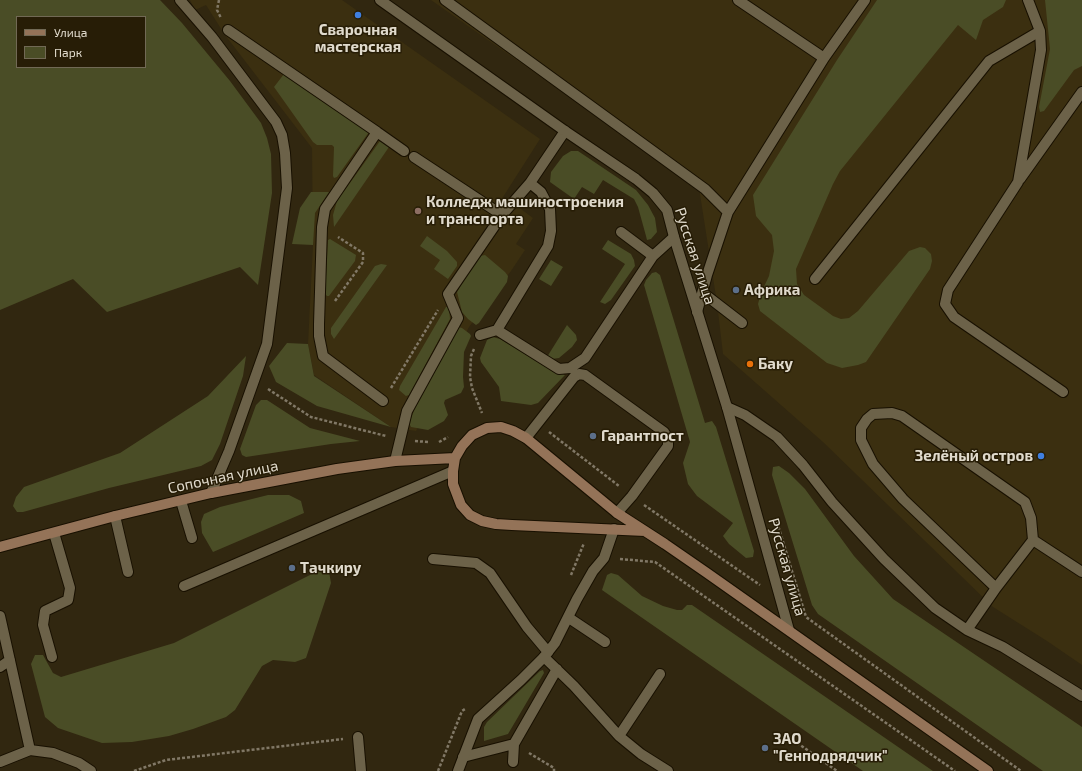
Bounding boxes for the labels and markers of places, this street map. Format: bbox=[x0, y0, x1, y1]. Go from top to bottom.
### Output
marker: Сварочная мастерская bbox=[353, 10, 363, 20]
place label: Сварочная мастерская bbox=[315, 21, 401, 56]
place label: Колледж машиностроения и транспорта bbox=[426, 193, 624, 228]
marker: Колледж машиностроения и транспорта bbox=[413, 206, 423, 216]
place label: Африка bbox=[744, 281, 800, 299]
marker: Африка bbox=[731, 285, 741, 295]
place label: Баку bbox=[758, 355, 793, 373]
marker: Баку bbox=[745, 359, 755, 369]
place label: Гарантпост bbox=[601, 427, 684, 445]
marker: Гарантпост bbox=[588, 431, 598, 441]
place label: Зелёный остров bbox=[915, 447, 1033, 465]
marker: Зелёный остров bbox=[1036, 451, 1046, 461]
place label: Тачкиру bbox=[300, 559, 361, 577]
marker: Тачкиру bbox=[287, 563, 297, 573]
place label: ЗАО "Генподрядчик" bbox=[773, 730, 888, 765]
marker: ЗАО "Генподрядчик" bbox=[760, 743, 770, 753]

